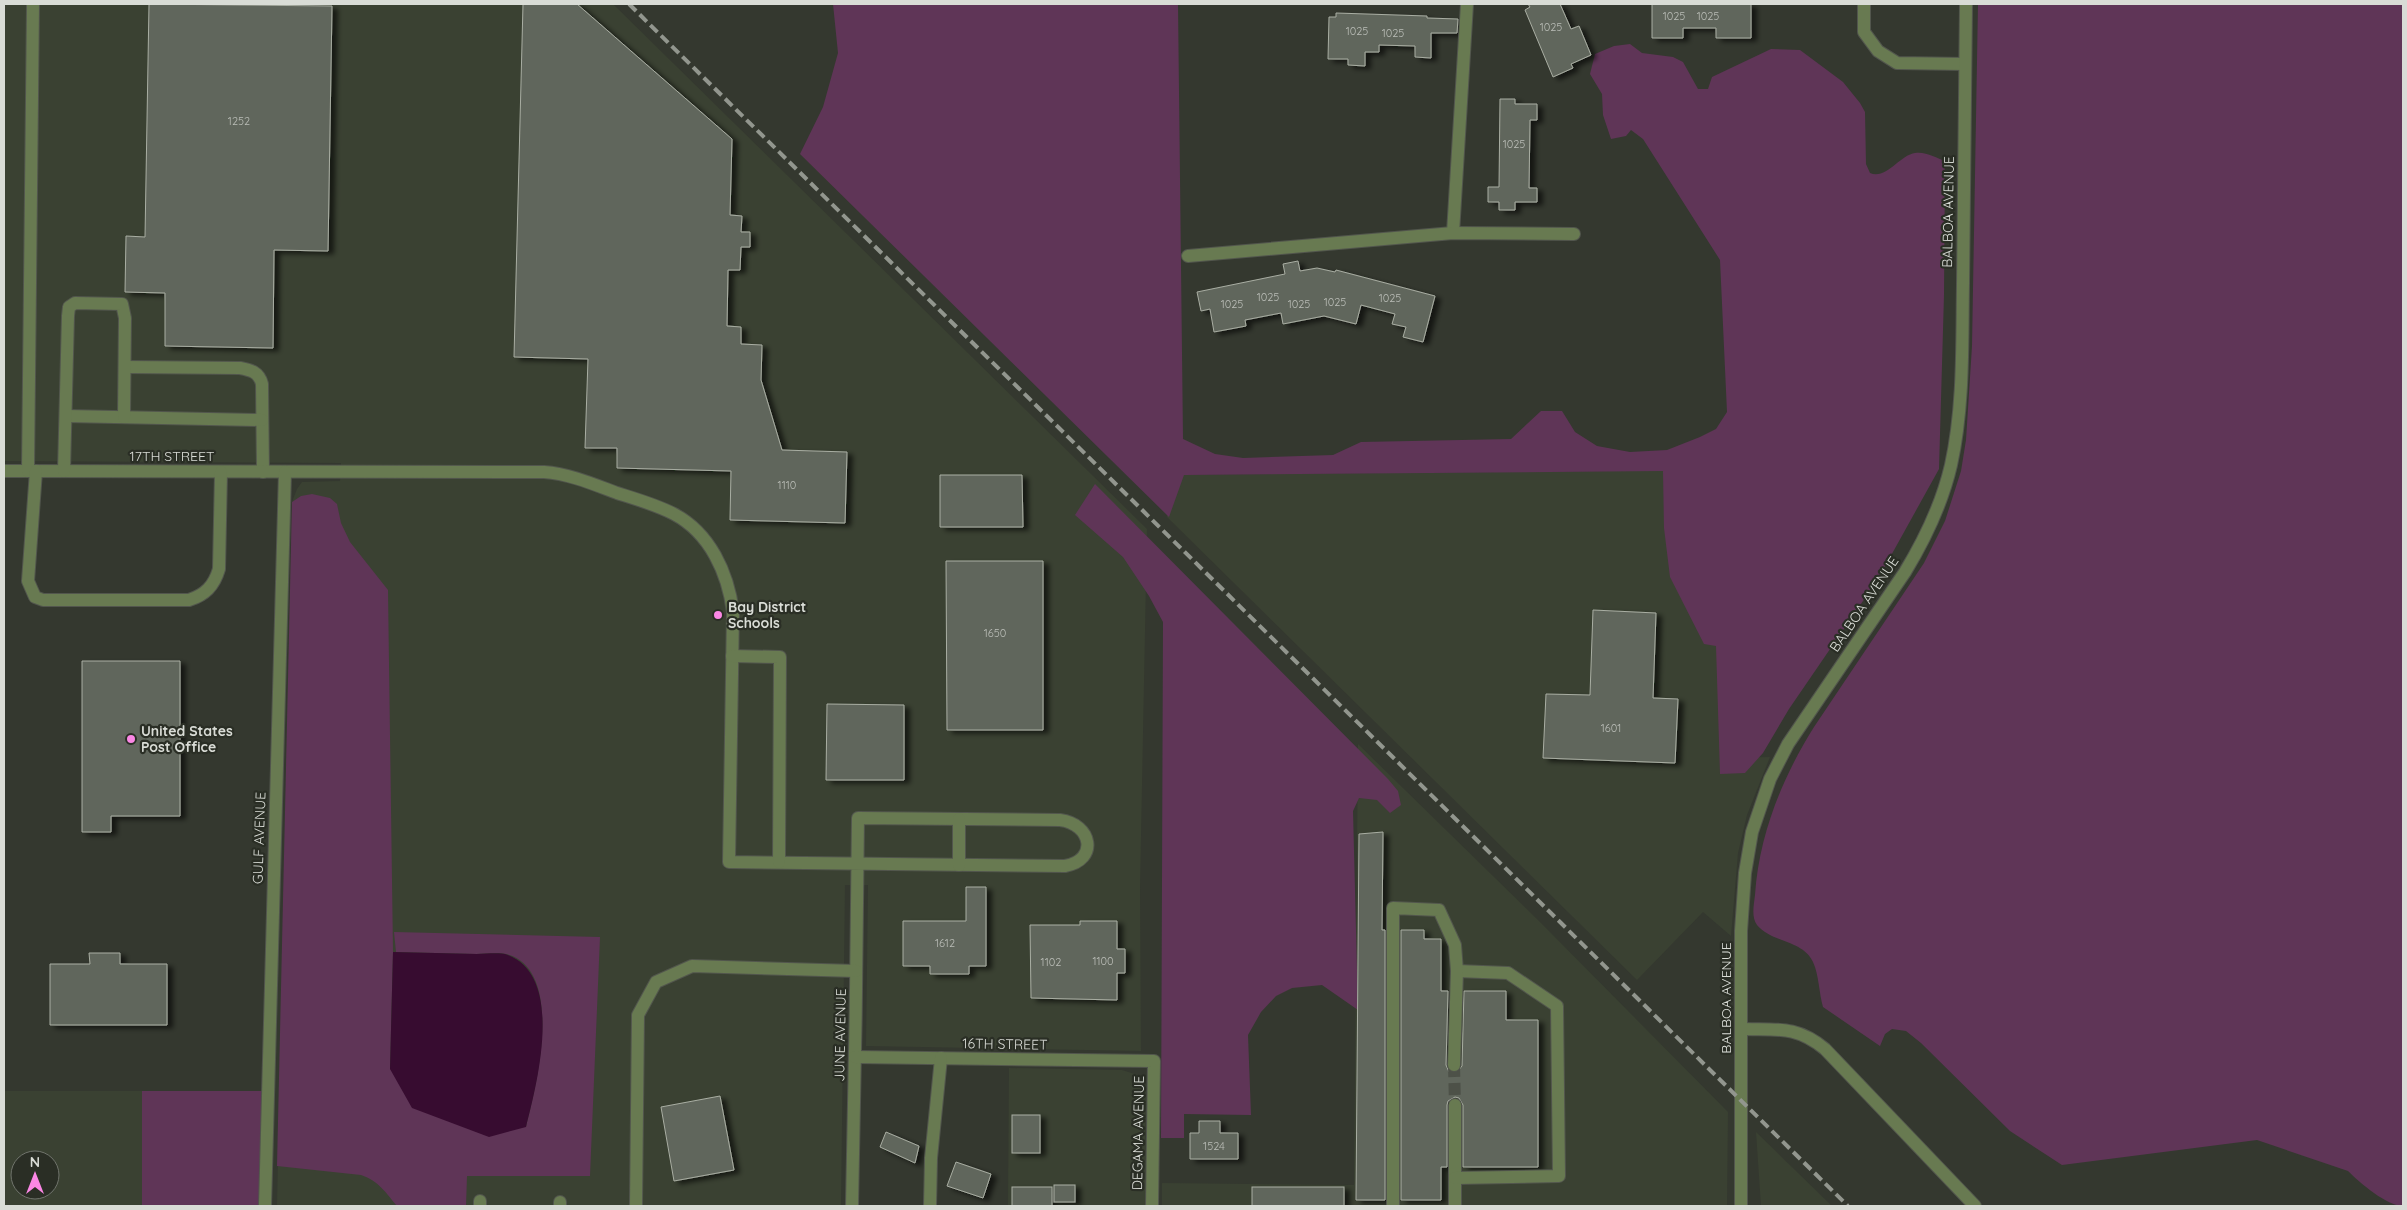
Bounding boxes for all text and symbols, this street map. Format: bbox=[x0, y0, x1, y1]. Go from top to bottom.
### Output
house number: 1025 bbox=[1663, 9, 1685, 23]
house number: 1025 bbox=[1697, 9, 1719, 23]
house number: 1025 bbox=[1540, 20, 1562, 34]
house number: 1025 bbox=[1346, 24, 1368, 38]
house number: 1025 bbox=[1382, 26, 1404, 40]
house number: 1252 bbox=[228, 114, 250, 128]
house number: 1025 bbox=[1503, 137, 1525, 151]
street label: BALBOA AVENUE bbox=[1938, 156, 1958, 268]
house number: 1025 bbox=[1257, 290, 1279, 304]
house number: 1025 bbox=[1379, 291, 1401, 305]
house number: 1025 bbox=[1324, 295, 1346, 309]
house number: 1025 bbox=[1221, 297, 1243, 311]
house number: 1025 bbox=[1288, 297, 1310, 311]
street label: 17TH STREET bbox=[130, 447, 214, 465]
house number: 1110 bbox=[778, 478, 796, 492]
street label: BALBOA AVENUE bbox=[1825, 553, 1903, 655]
place label: Bay District Schools bbox=[728, 598, 807, 632]
marker: Bay District Schools bbox=[712, 609, 724, 621]
house number: 1650 bbox=[984, 626, 1006, 640]
house number: 1601 bbox=[1601, 721, 1621, 735]
place label: United States Post Office bbox=[141, 722, 233, 756]
marker: United States Post Office bbox=[125, 733, 137, 745]
street label: GULF AVENUE bbox=[248, 792, 270, 884]
house number: 1612 bbox=[935, 936, 955, 950]
street label: BALBOA AVENUE bbox=[1717, 942, 1735, 1054]
house number: 1100 bbox=[1092, 954, 1114, 968]
house number: 1102 bbox=[1041, 955, 1061, 969]
street label: JUNE AVENUE bbox=[830, 988, 850, 1082]
street label: 16TH STREET bbox=[962, 1034, 1048, 1054]
street label: DEGAMA AVENUE bbox=[1128, 1076, 1148, 1190]
house number: 1524 bbox=[1203, 1139, 1225, 1153]
north arrow bbox=[10, 1150, 60, 1200]
text: N bbox=[30, 1153, 40, 1171]

